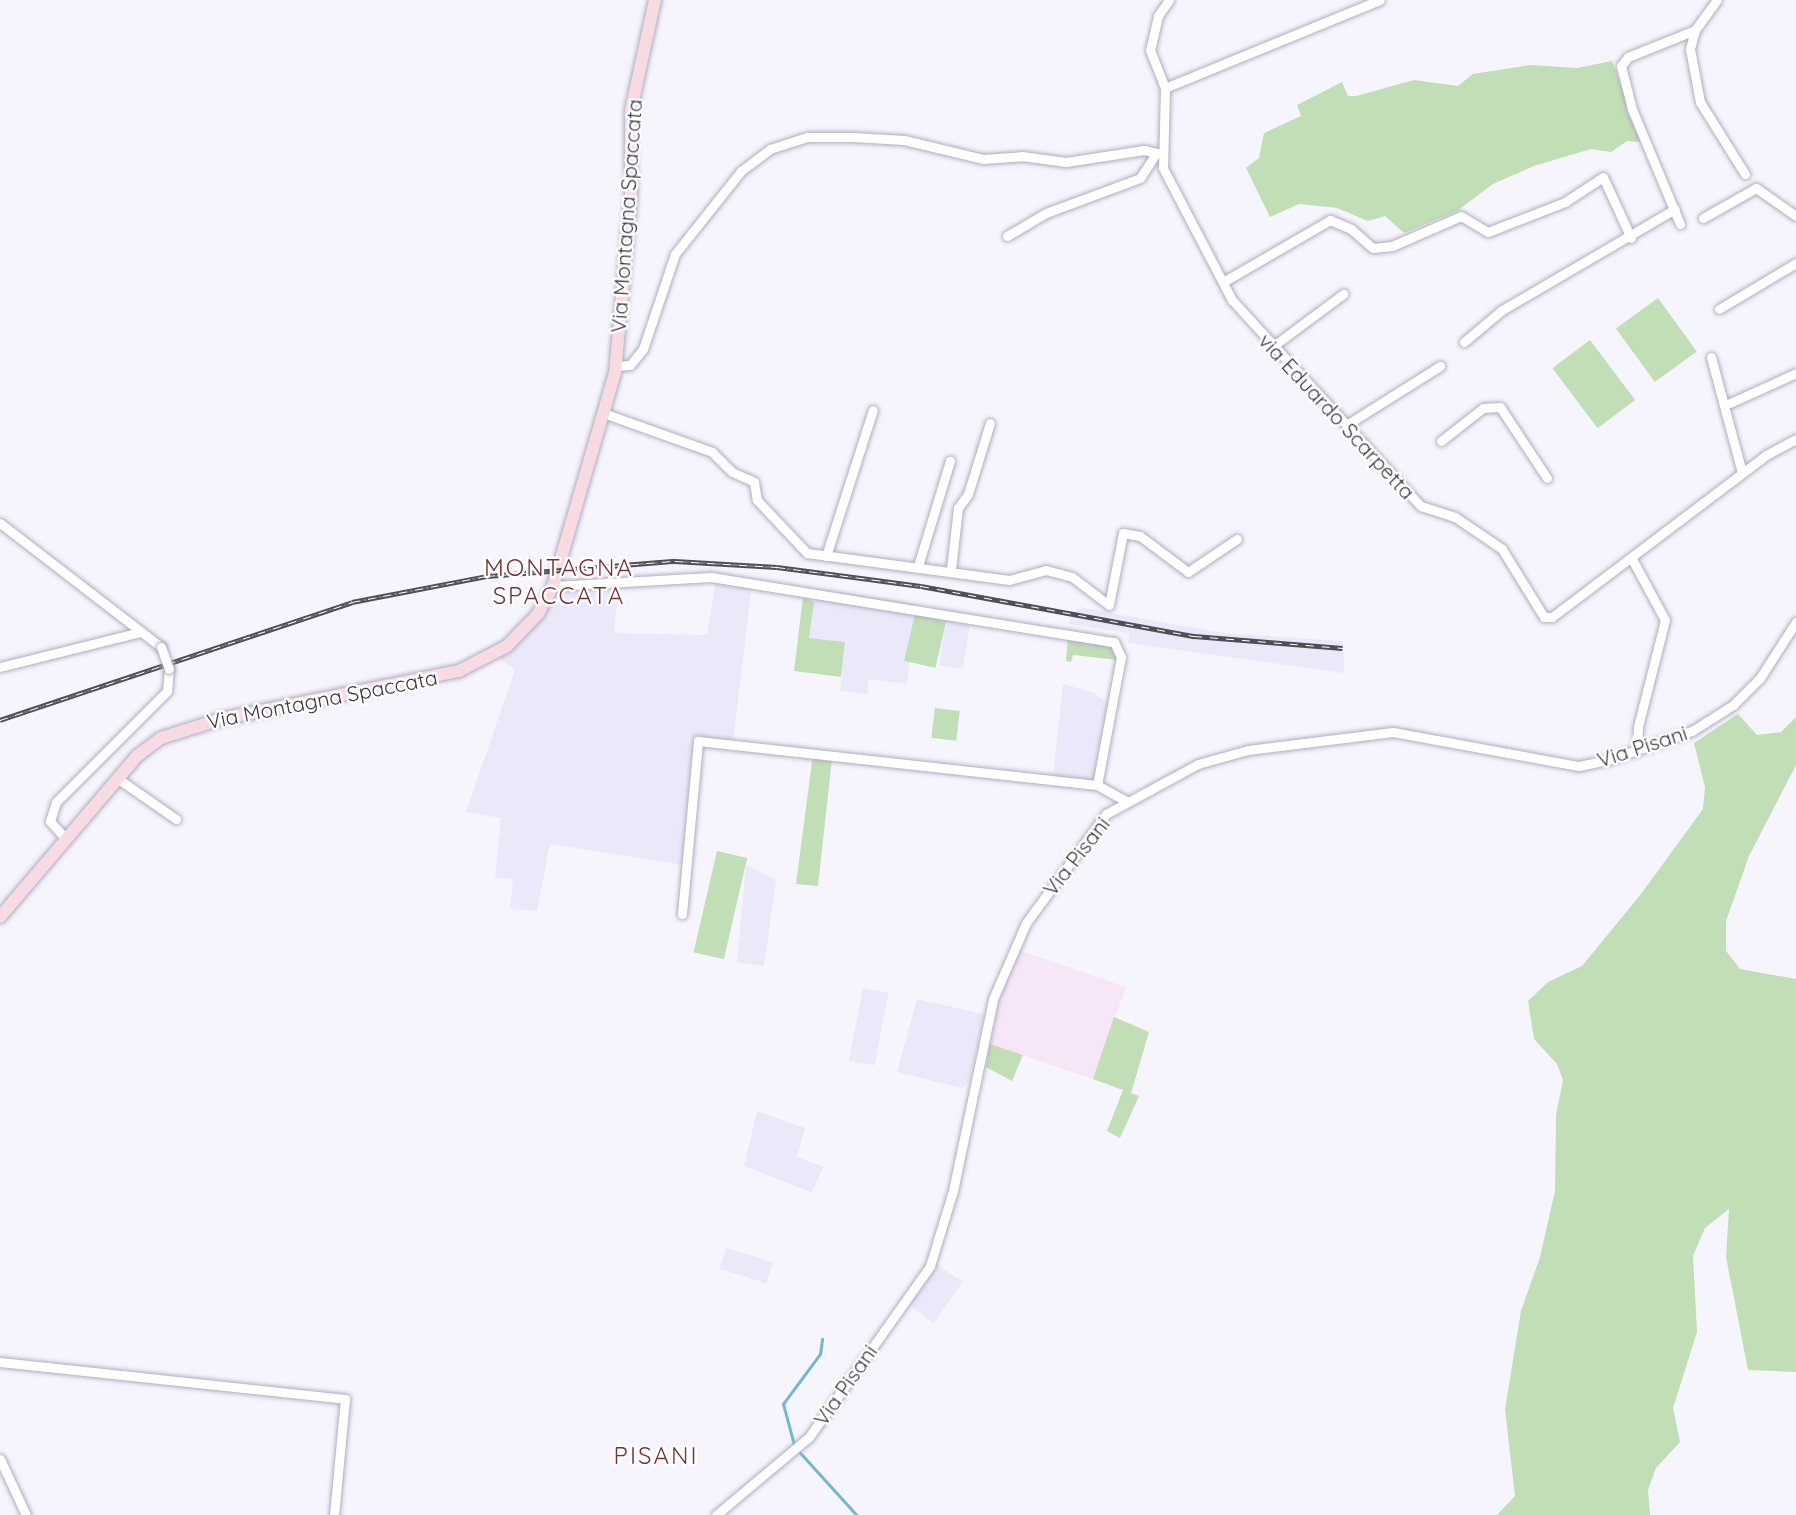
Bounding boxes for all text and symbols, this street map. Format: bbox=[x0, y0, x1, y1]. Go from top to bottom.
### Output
street label: Via Montagna Spaccata bbox=[605, 98, 647, 334]
street label: via Eduardo Scarpetta bbox=[1254, 328, 1420, 504]
district label: MONTAGNA SPACCATA bbox=[485, 554, 633, 610]
street label: Via Montagna Spaccata bbox=[205, 664, 439, 734]
street label: Via Pisani bbox=[1594, 720, 1690, 772]
street label: Via Pisani bbox=[1037, 811, 1115, 901]
street label: Via Pisani bbox=[808, 1340, 882, 1430]
district label: PISANI bbox=[614, 1442, 698, 1470]

